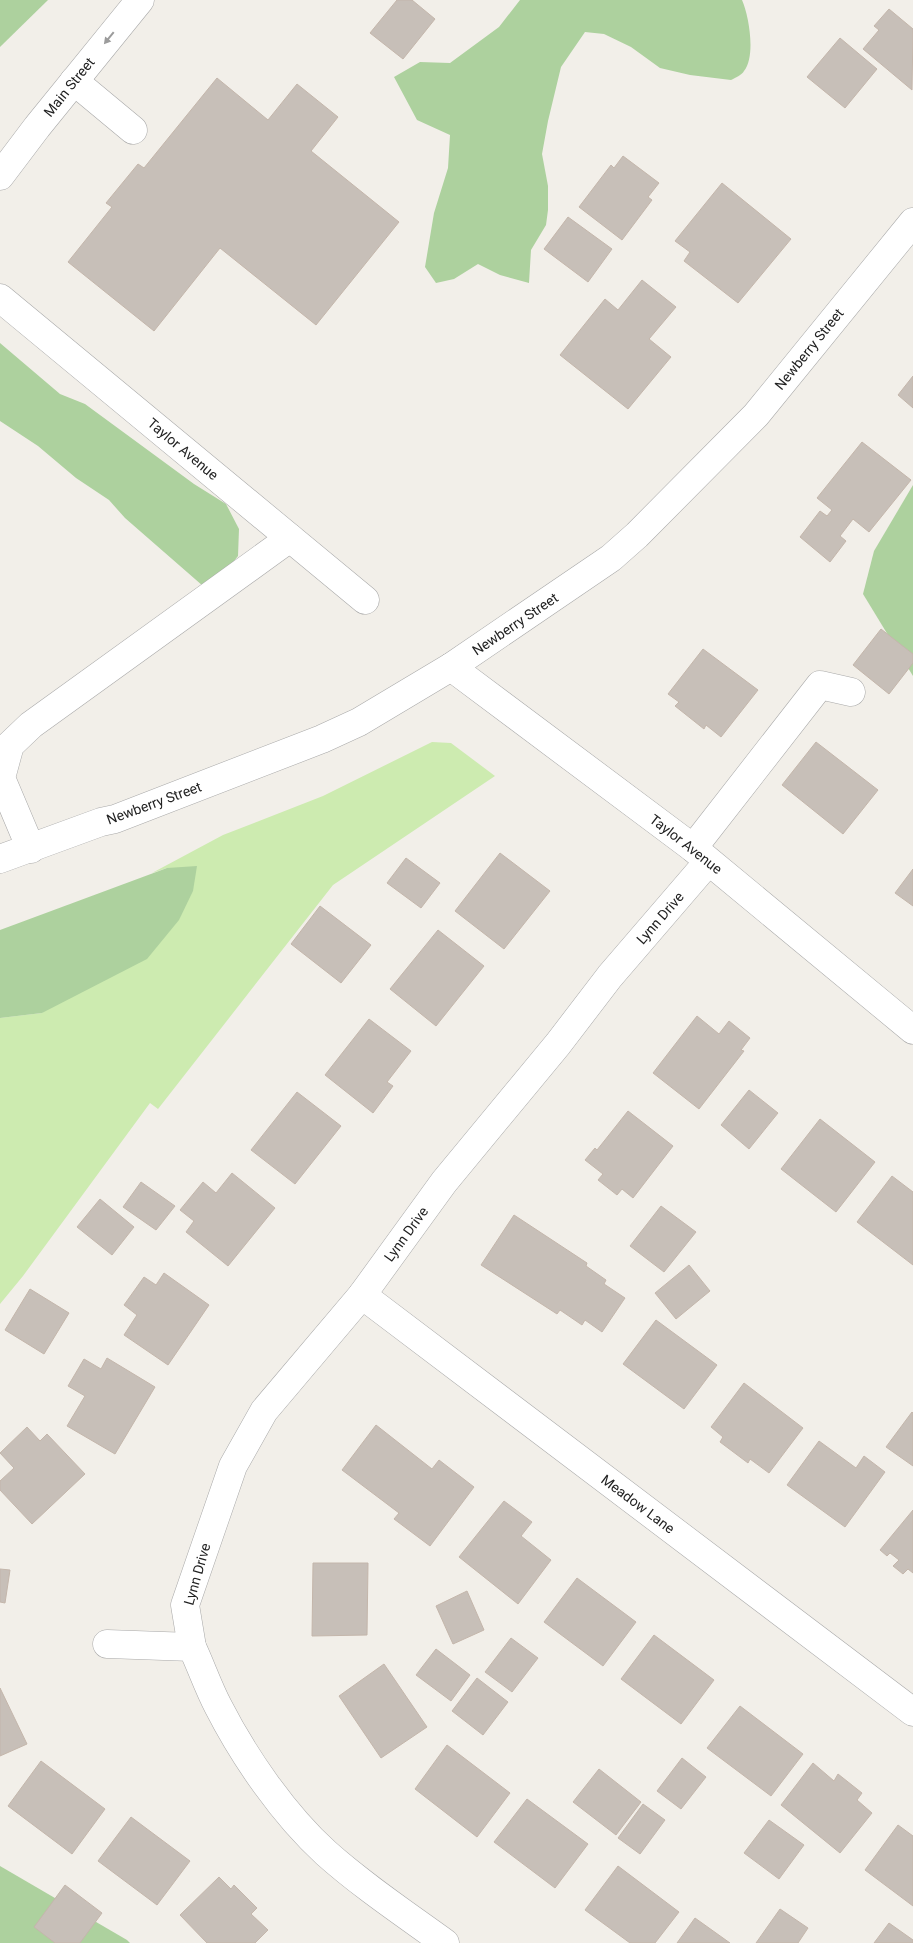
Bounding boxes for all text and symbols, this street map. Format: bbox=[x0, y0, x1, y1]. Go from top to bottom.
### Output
one-way arrow bbox=[104, 31, 115, 44]
street label: Main Street bbox=[40, 54, 98, 120]
street label: Newberry Street bbox=[771, 305, 847, 393]
street label: Taylor Avenue bbox=[144, 415, 222, 483]
street label: Newberry Street bbox=[469, 589, 561, 659]
street label: Newberry Street bbox=[104, 778, 204, 828]
street label: Taylor Avenue bbox=[647, 811, 725, 877]
street label: Lynn Drive bbox=[633, 889, 687, 947]
street label: Lynn Drive bbox=[381, 1204, 431, 1264]
street label: Meadow Lane bbox=[598, 1471, 678, 1537]
street label: Lynn Drive bbox=[181, 1541, 213, 1607]

